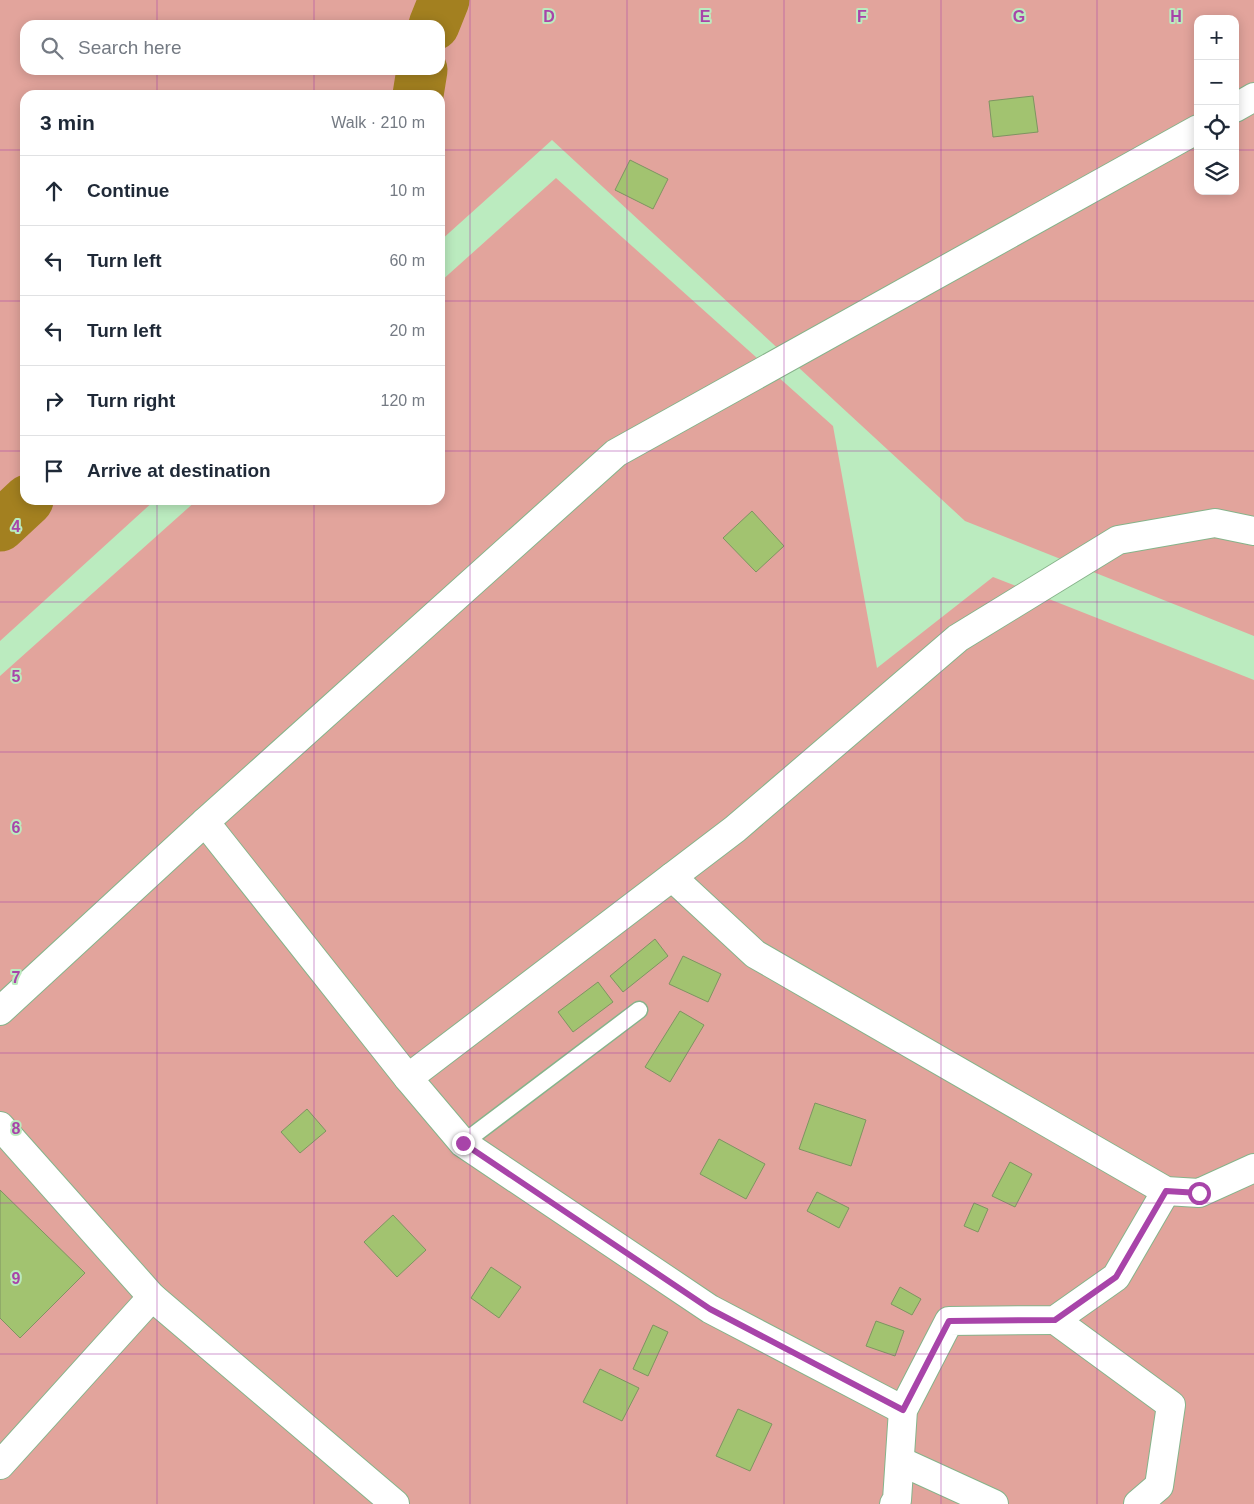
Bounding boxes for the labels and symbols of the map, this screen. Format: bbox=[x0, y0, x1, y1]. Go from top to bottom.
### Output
text: D bbox=[543, 8, 555, 25]
text: E bbox=[700, 8, 711, 25]
text: F bbox=[857, 8, 867, 25]
text: G bbox=[1013, 8, 1025, 25]
text: H bbox=[1170, 8, 1182, 25]
text: 4 bbox=[12, 518, 21, 535]
text: 5 bbox=[12, 668, 21, 685]
text: 6 bbox=[12, 819, 21, 836]
text: 7 bbox=[12, 969, 21, 986]
text: 8 bbox=[12, 1120, 21, 1137]
route end bbox=[452, 1132, 475, 1155]
route start bbox=[1188, 1182, 1211, 1205]
text: 9 bbox=[12, 1270, 21, 1287]

